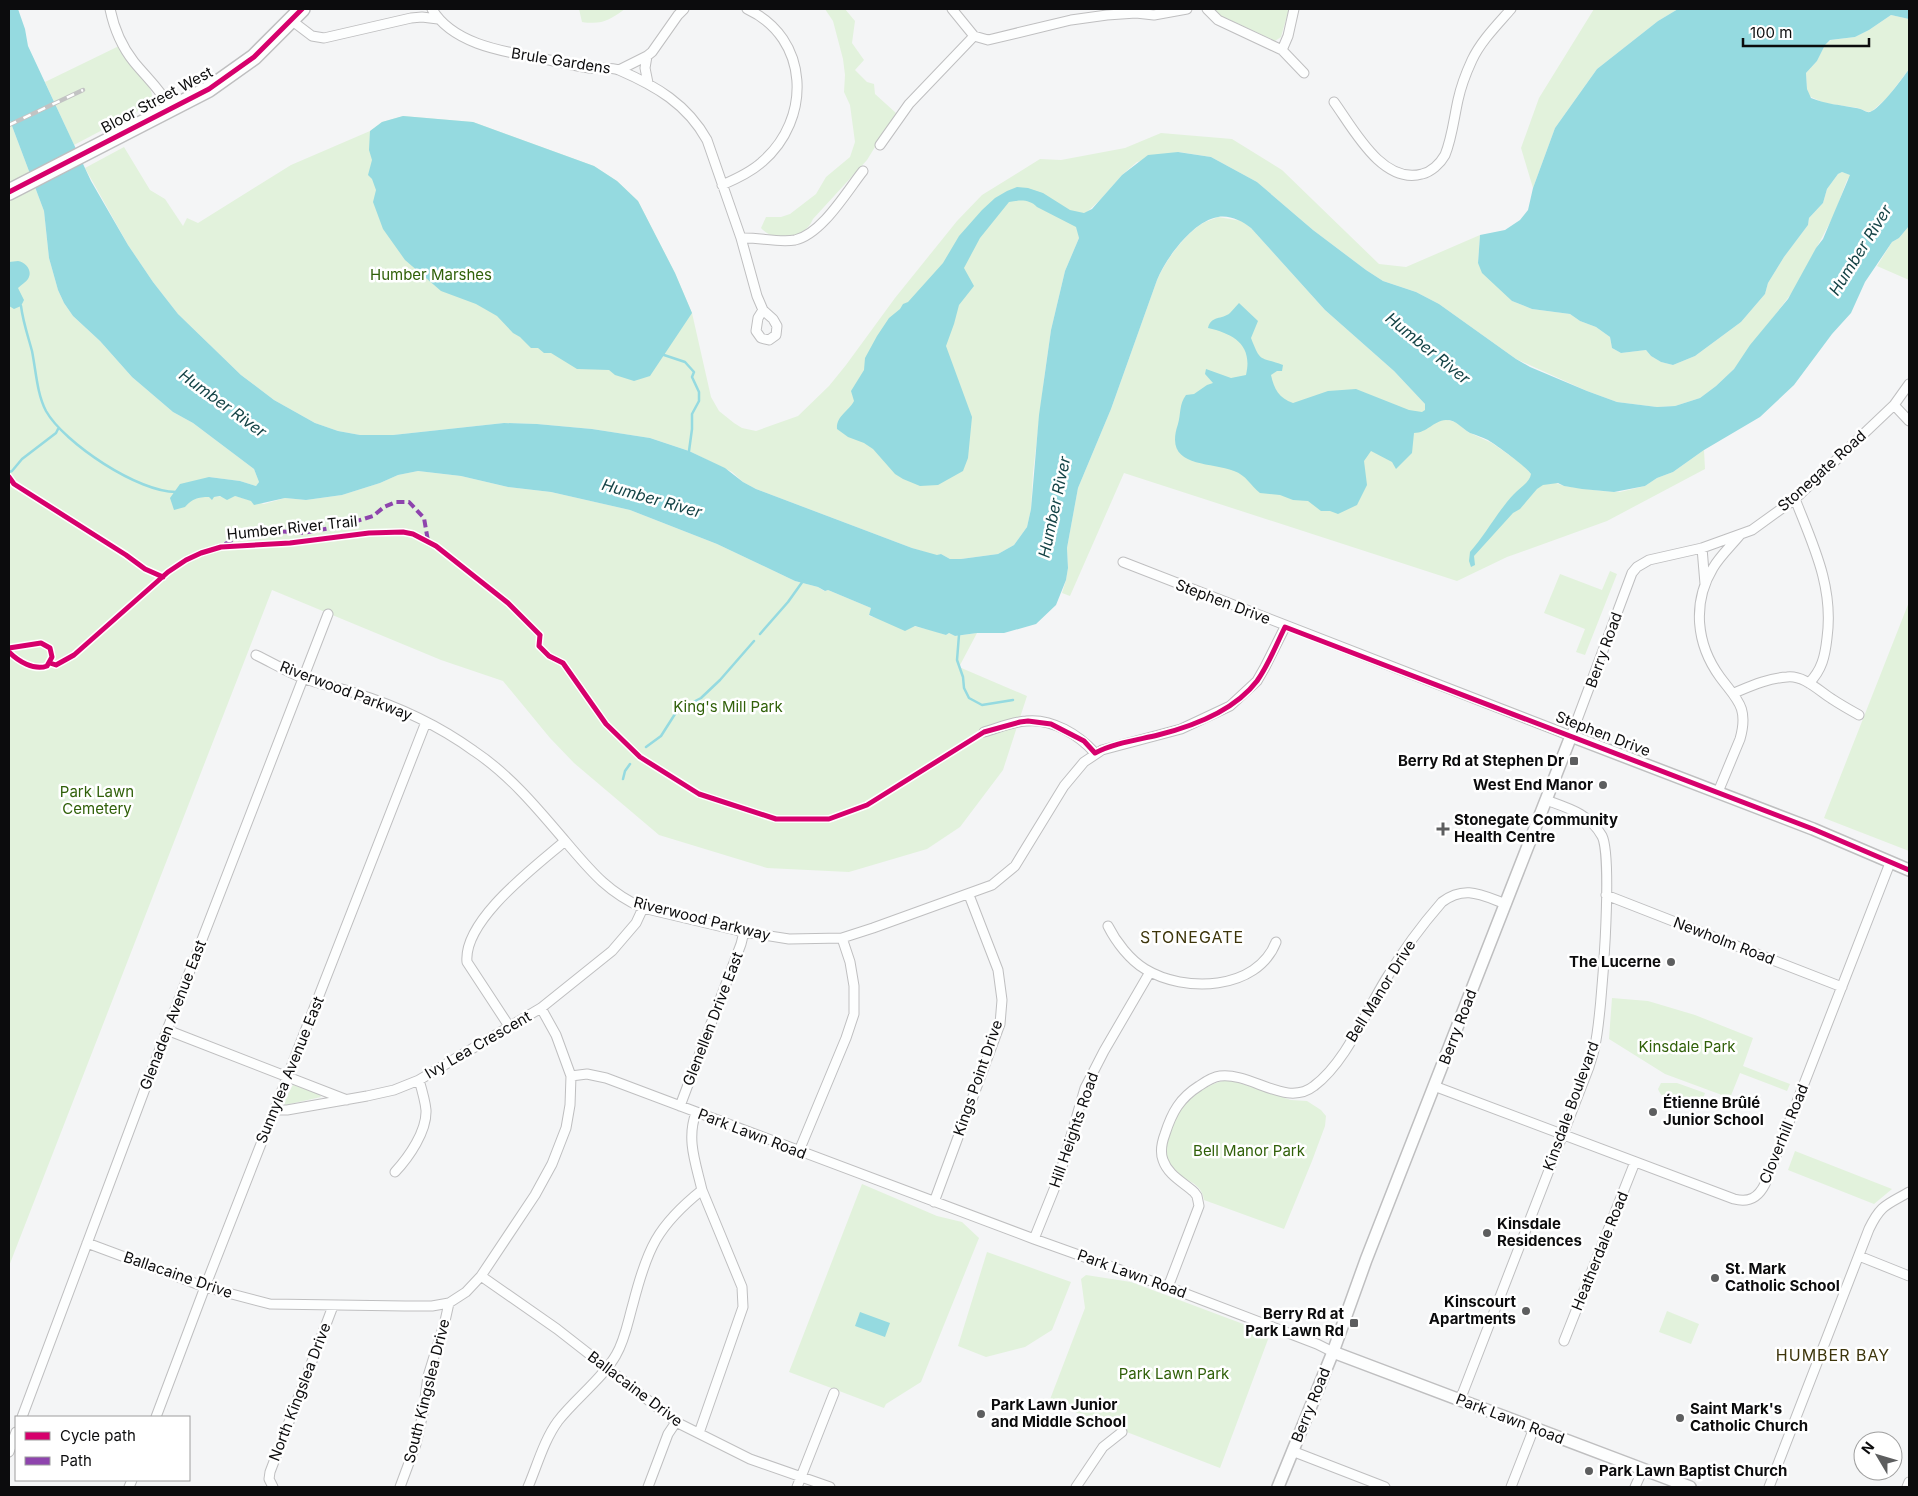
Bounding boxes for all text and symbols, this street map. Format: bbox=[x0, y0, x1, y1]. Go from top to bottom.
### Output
scale bar bbox=[1743, 15, 1869, 47]
text: 100 m bbox=[1750, 23, 1792, 42]
street label: Brule Gardens bbox=[510, 43, 612, 78]
street label: Bloor Street West bbox=[98, 62, 216, 137]
water label: Humber River bbox=[1824, 200, 1896, 299]
park label: Humber Marshes bbox=[370, 265, 492, 284]
water label: Humber River bbox=[1382, 308, 1475, 389]
water label: Humber River bbox=[175, 365, 271, 442]
street label: Stonegate Road bbox=[1774, 426, 1870, 515]
water label: Humber River bbox=[1034, 454, 1075, 559]
water label: Humber River bbox=[600, 474, 705, 522]
street label: Humber River Trail bbox=[226, 511, 358, 544]
street label: Stephen Drive bbox=[1173, 575, 1273, 628]
street label: Berry Road bbox=[1581, 609, 1626, 690]
street label: Riverwood Parkway bbox=[277, 657, 416, 725]
park label: King's Mill Park bbox=[673, 697, 783, 716]
street label: Stephen Drive bbox=[1553, 707, 1653, 760]
place label: Berry Rd at Stephen Dr bbox=[1398, 751, 1564, 770]
marker: Berry Rd at Stephen Dr bbox=[1568, 755, 1580, 767]
place label: West End Manor bbox=[1473, 775, 1593, 794]
marker: West End Manor bbox=[1597, 779, 1609, 791]
park label: Park Lawn Cemetery bbox=[60, 782, 134, 818]
place label: Stonegate Community Health Centre bbox=[1454, 810, 1618, 846]
marker: Stonegate Community Health Centre bbox=[1436, 822, 1450, 836]
street label: Riverwood Parkway bbox=[632, 892, 773, 945]
street label: Newholm Road bbox=[1671, 912, 1778, 969]
district label: STONEGATE bbox=[1140, 927, 1244, 947]
street label: Bell Manor Drive bbox=[1342, 936, 1420, 1045]
street label: Glenaden Avenue East bbox=[135, 937, 210, 1092]
street label: Glenellen Drive East bbox=[678, 949, 747, 1089]
place label: The Lucerne bbox=[1569, 952, 1661, 971]
marker: The Lucerne bbox=[1665, 956, 1677, 968]
street label: Berry Road bbox=[1434, 986, 1481, 1067]
street label: Sunnylea Avenue East bbox=[251, 993, 328, 1146]
street label: Ivy Lea Crescent bbox=[421, 1006, 534, 1083]
street label: Kings Point Drive bbox=[949, 1017, 1006, 1138]
park label: Kinsdale Park bbox=[1638, 1037, 1736, 1056]
street label: Kinsdale Boulevard bbox=[1538, 1039, 1603, 1173]
street label: Hill Heights Road bbox=[1045, 1070, 1102, 1190]
street label: Cloverhill Road bbox=[1755, 1081, 1812, 1187]
place label: Étienne Brûlé Junior School bbox=[1663, 1093, 1764, 1129]
street label: Park Lawn Road bbox=[695, 1104, 809, 1163]
marker: Étienne Brûlé Junior School bbox=[1647, 1106, 1659, 1118]
park label: Bell Manor Park bbox=[1193, 1141, 1306, 1160]
street label: Heatherdale Road bbox=[1567, 1188, 1632, 1313]
place label: Kinsdale Residences bbox=[1497, 1214, 1582, 1250]
marker: Kinsdale Residences bbox=[1481, 1227, 1493, 1239]
street label: Park Lawn Road bbox=[1075, 1245, 1189, 1302]
street label: Ballacaine Drive bbox=[121, 1247, 235, 1302]
place label: St. Mark Catholic School bbox=[1725, 1259, 1840, 1295]
marker: St. Mark Catholic School bbox=[1709, 1272, 1721, 1284]
place label: Kinscourt Apartments bbox=[1429, 1292, 1516, 1328]
place label: Berry Rd at Park Lawn Rd bbox=[1245, 1304, 1344, 1340]
marker: Kinscourt Apartments bbox=[1520, 1305, 1532, 1317]
street label: South Kingslea Drive bbox=[399, 1317, 454, 1465]
marker: Berry Rd at Park Lawn Rd bbox=[1348, 1317, 1360, 1329]
street label: North Kingslea Drive bbox=[264, 1320, 335, 1464]
district label: HUMBER BAY bbox=[1776, 1345, 1890, 1365]
street label: Ballacaine Drive bbox=[584, 1347, 686, 1430]
park label: Park Lawn Park bbox=[1119, 1364, 1230, 1383]
street label: Berry Road bbox=[1287, 1365, 1334, 1445]
street label: Park Lawn Road bbox=[1453, 1389, 1567, 1448]
place label: Park Lawn Junior and Middle School bbox=[991, 1395, 1126, 1431]
place label: Saint Mark's Catholic Church bbox=[1690, 1399, 1808, 1435]
marker: Park Lawn Junior and Middle School bbox=[975, 1408, 987, 1420]
marker: Saint Mark's Catholic Church bbox=[1674, 1412, 1686, 1424]
legend bbox=[15, 1416, 190, 1481]
text: Cycle path bbox=[60, 1426, 136, 1445]
north arrow bbox=[1853, 1431, 1903, 1481]
text: N bbox=[1857, 1438, 1877, 1457]
text: Path bbox=[60, 1451, 92, 1470]
place label: Park Lawn Baptist Church bbox=[1599, 1461, 1787, 1480]
marker: Park Lawn Baptist Church bbox=[1583, 1465, 1595, 1477]

